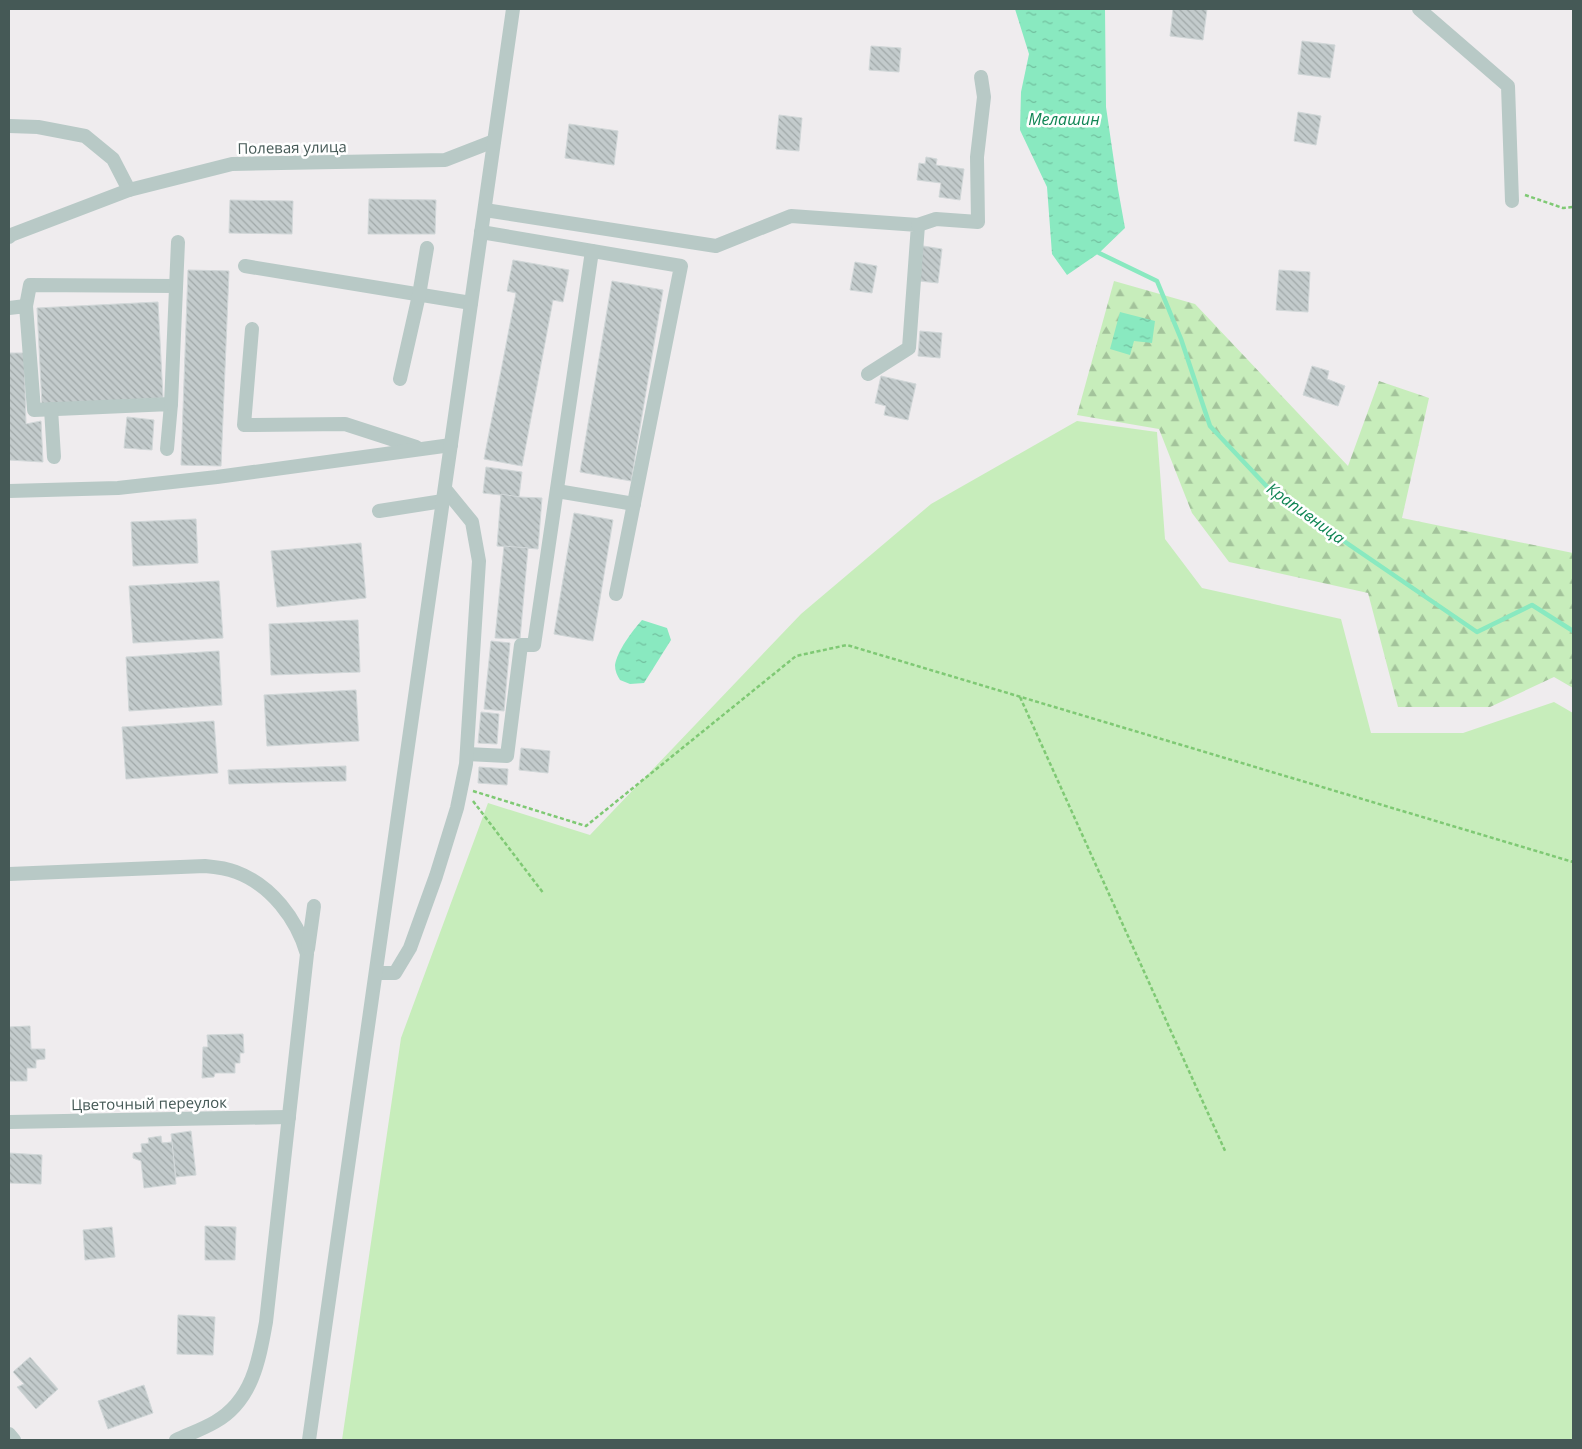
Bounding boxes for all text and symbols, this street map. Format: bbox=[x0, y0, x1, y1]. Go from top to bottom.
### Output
water label: Мелашин bbox=[1028, 108, 1100, 130]
street label: Полевая улица bbox=[237, 136, 347, 158]
water label: Крапивница bbox=[1262, 477, 1350, 549]
street label: Цветочный переулок bbox=[71, 1092, 227, 1114]

